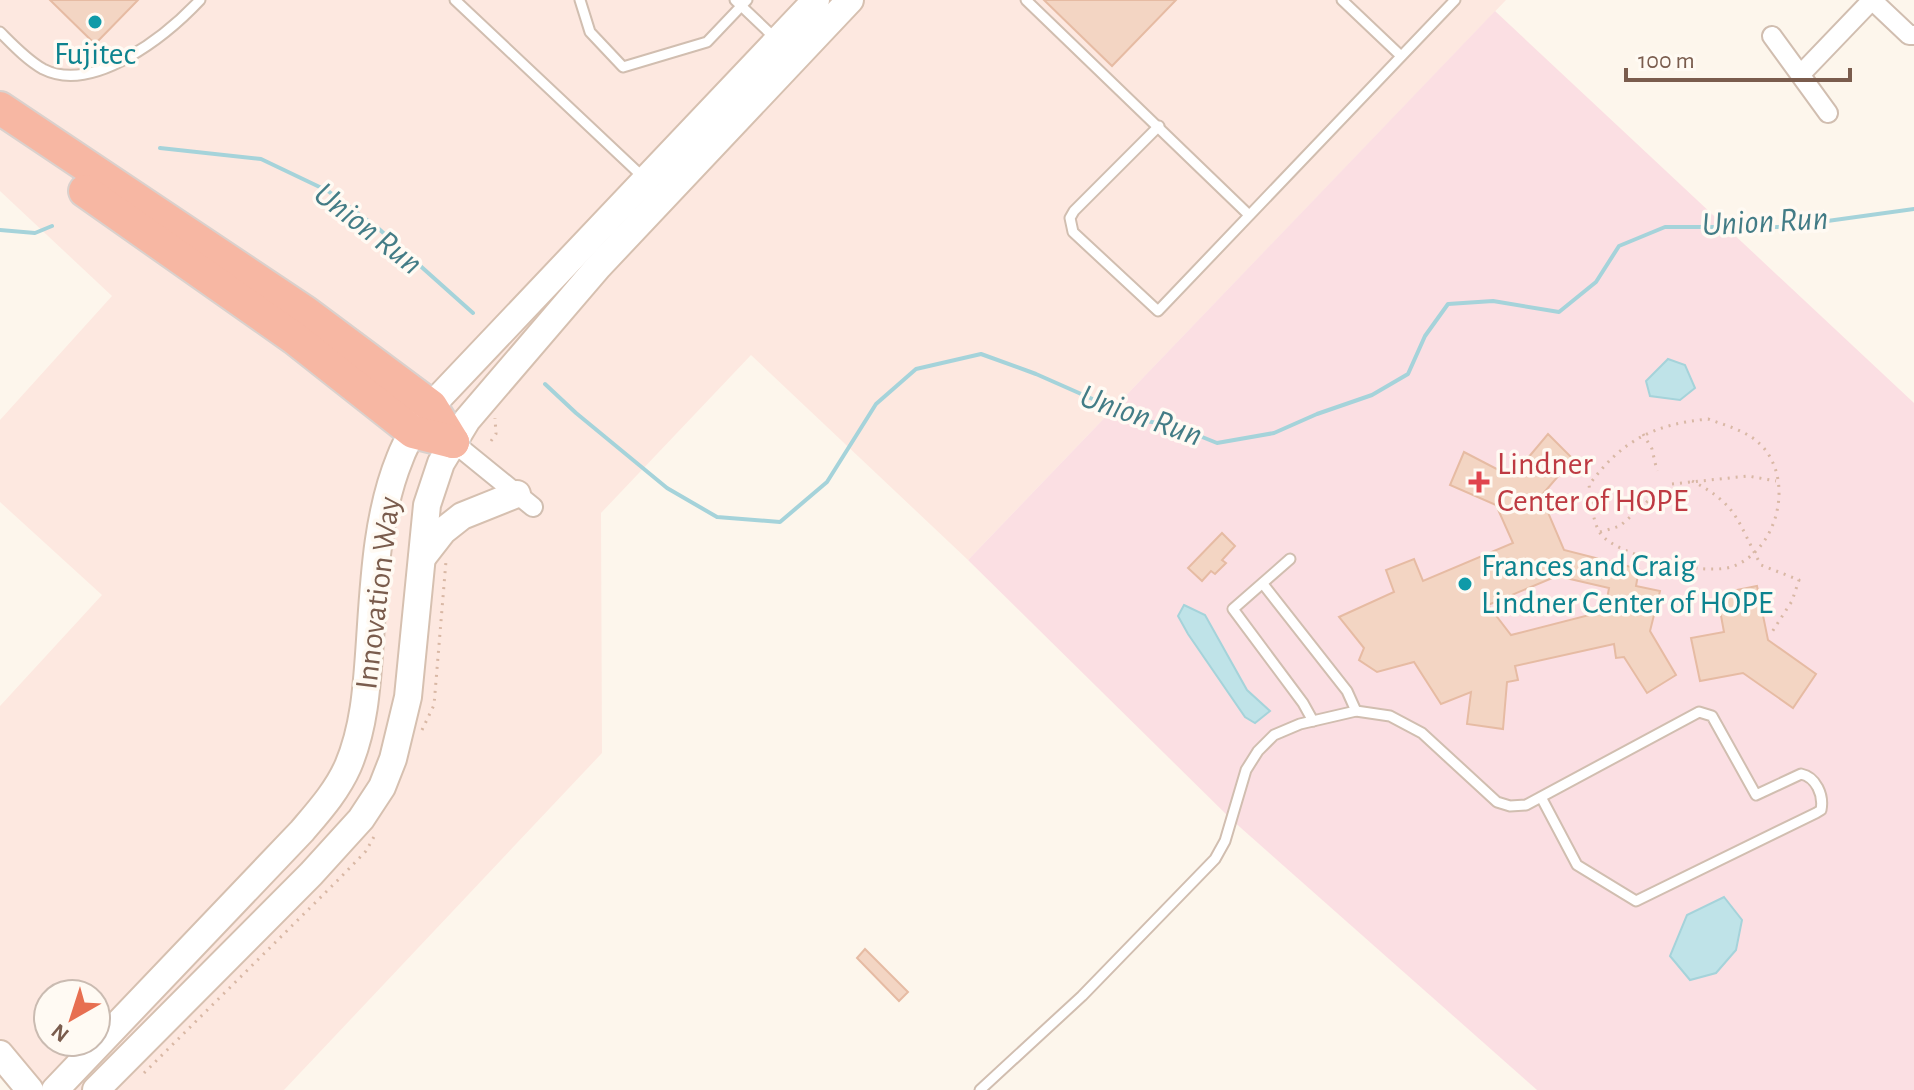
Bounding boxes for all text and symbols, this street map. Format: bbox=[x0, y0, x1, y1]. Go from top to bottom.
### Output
marker: Fujitec bbox=[86, 13, 104, 31]
scale bar bbox=[1626, 32, 1850, 82]
place label: Fujitec bbox=[54, 38, 136, 70]
text: 100 m bbox=[1638, 49, 1695, 73]
water label: Union Run bbox=[308, 177, 428, 281]
water label: Union Run bbox=[1701, 202, 1829, 242]
water label: Union Run bbox=[1075, 379, 1207, 453]
place label: Lindner Center of HOPE bbox=[1497, 448, 1688, 517]
marker: Lindner Center of HOPE bbox=[1468, 471, 1490, 493]
street label: Innovation Way bbox=[350, 494, 406, 691]
place label: Frances and Craig Lindner Center of HOPE bbox=[1481, 550, 1773, 619]
marker: Frances and Craig Lindner Center of HOPE bbox=[1456, 575, 1474, 593]
north arrow bbox=[32, 978, 112, 1058]
text: N bbox=[47, 1019, 73, 1046]

